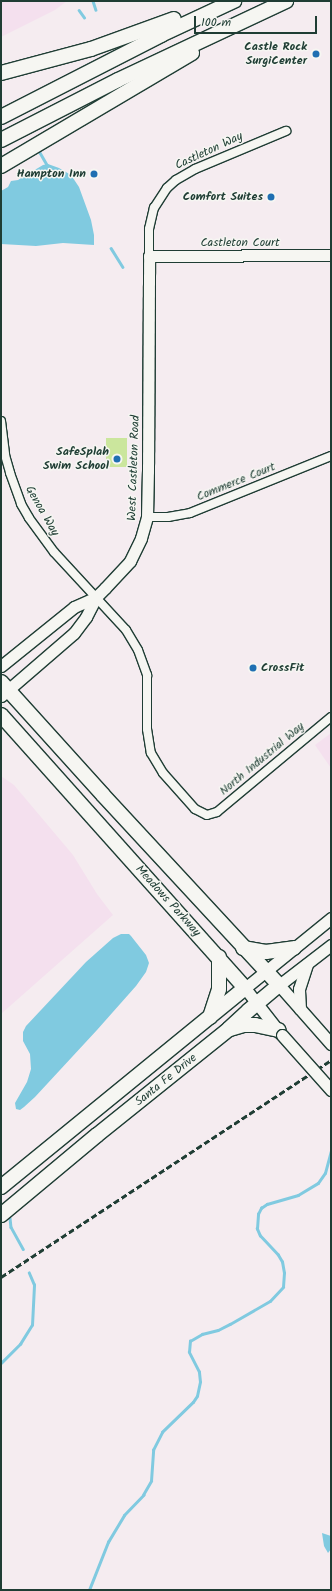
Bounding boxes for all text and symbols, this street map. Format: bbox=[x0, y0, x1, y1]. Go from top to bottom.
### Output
scale bar bbox=[196, 8, 319, 34]
text: 100 m bbox=[201, 13, 231, 32]
place label: Castle Rock SurgiCenter bbox=[244, 40, 307, 68]
marker: Castle Rock SurgiCenter bbox=[310, 48, 322, 60]
street label: Castleton Way bbox=[173, 129, 245, 173]
place label: Hampton Inn bbox=[17, 167, 86, 181]
marker: Hampton Inn bbox=[89, 169, 99, 179]
place label: Comfort Suites bbox=[183, 190, 263, 204]
marker: Comfort Suites bbox=[266, 192, 276, 202]
street label: Castleton Court bbox=[200, 236, 280, 250]
street label: West Castleton Road bbox=[125, 415, 143, 521]
place label: SafeSplah Swim School bbox=[43, 445, 109, 473]
marker: SafeSplah Swim School bbox=[112, 454, 122, 464]
street label: Commerce Court bbox=[195, 460, 277, 504]
street label: Genoa Way bbox=[22, 483, 62, 539]
place label: CrossFit bbox=[261, 661, 304, 675]
marker: CrossFit bbox=[248, 663, 258, 673]
street label: North Industrial Way bbox=[217, 719, 307, 799]
street label: Meadows Parkway bbox=[132, 862, 204, 940]
street label: Santa Fe Drive bbox=[132, 1051, 200, 1109]

